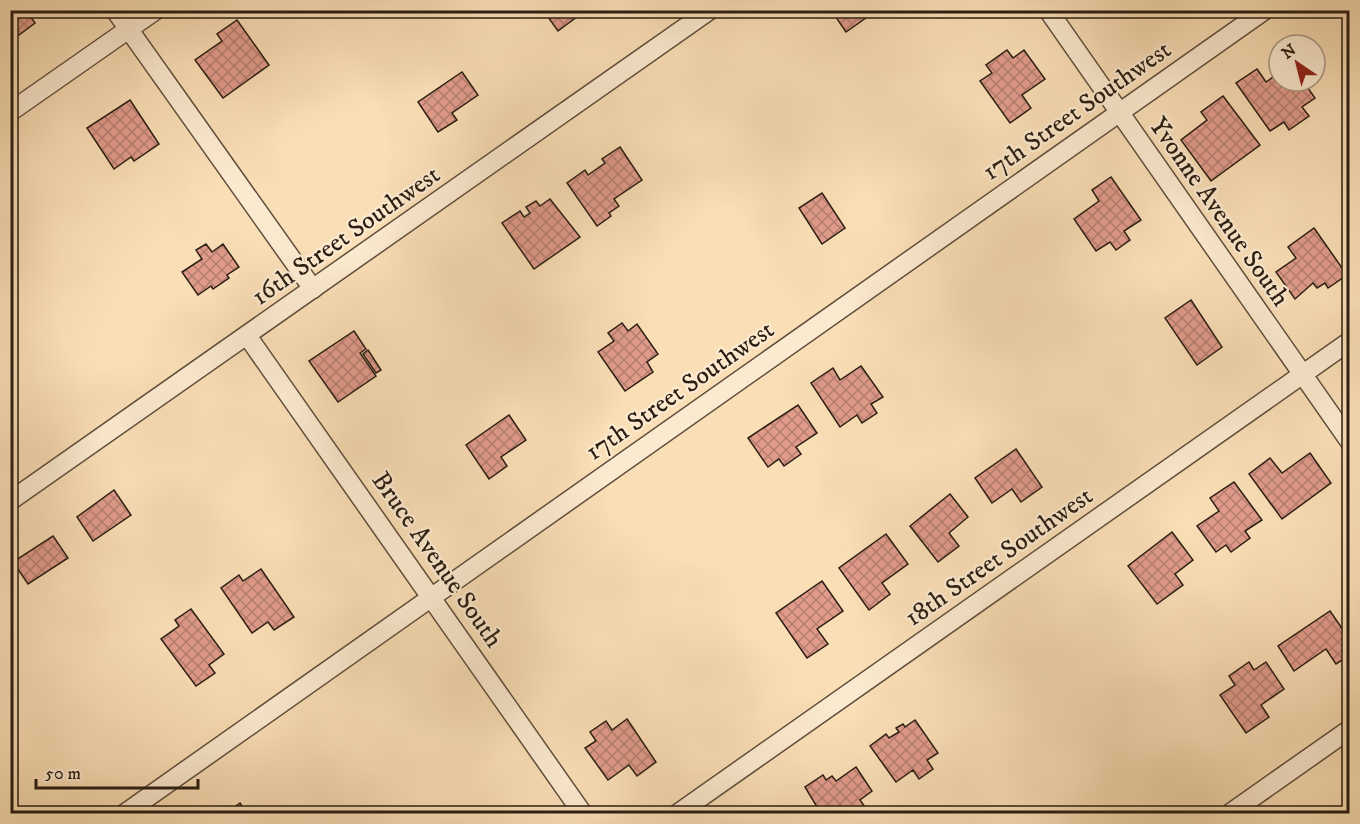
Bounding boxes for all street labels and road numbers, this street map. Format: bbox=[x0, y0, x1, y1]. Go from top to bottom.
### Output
street label: 17th Street Southwest bbox=[976, 34, 1178, 188]
street label: Yvonne Avenue South bbox=[1141, 111, 1297, 313]
street label: 16th Street Southwest bbox=[245, 159, 447, 313]
street label: 17th Street Southwest bbox=[579, 314, 781, 468]
street label: Bruce Avenue South bbox=[364, 466, 510, 655]
street label: 18th Street Southwest bbox=[899, 480, 1099, 634]

